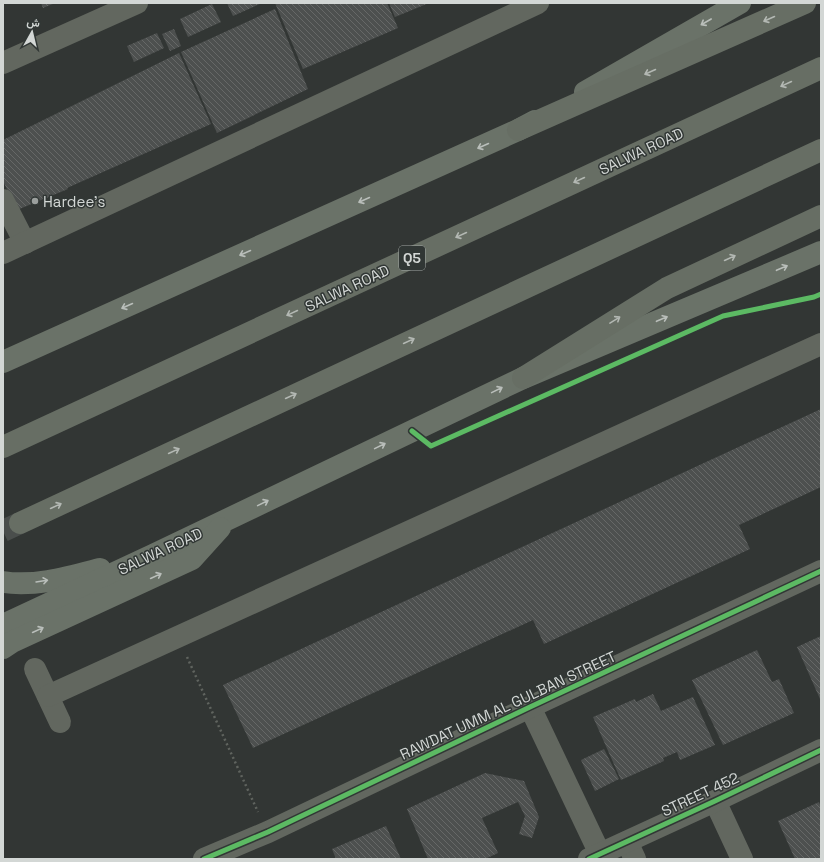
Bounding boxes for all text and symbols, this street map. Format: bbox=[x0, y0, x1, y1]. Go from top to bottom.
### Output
north arrow bbox=[12, 12, 52, 52]
text: ش bbox=[26, 14, 41, 30]
one-way arrow bbox=[764, 16, 776, 23]
one-way arrow bbox=[700, 18, 712, 26]
one-way arrow bbox=[645, 69, 657, 76]
one-way arrow bbox=[780, 81, 792, 88]
street label: SALWA ROAD bbox=[596, 123, 686, 179]
one-way arrow bbox=[477, 143, 489, 151]
one-way arrow bbox=[573, 177, 585, 184]
place label: Hardee's bbox=[43, 192, 105, 211]
marker: Hardee's bbox=[30, 196, 40, 206]
one-way arrow bbox=[358, 197, 370, 204]
one-way arrow bbox=[455, 232, 467, 239]
road number: Q5 bbox=[399, 246, 425, 270]
one-way arrow bbox=[240, 250, 252, 257]
one-way arrow bbox=[723, 254, 735, 261]
street label: SALWA ROAD bbox=[302, 260, 392, 316]
one-way arrow bbox=[775, 264, 787, 271]
one-way arrow bbox=[121, 303, 133, 310]
one-way arrow bbox=[287, 310, 299, 317]
one-way arrow bbox=[656, 315, 668, 322]
one-way arrow bbox=[609, 316, 620, 324]
one-way arrow bbox=[403, 337, 415, 345]
one-way arrow bbox=[491, 386, 503, 393]
one-way arrow bbox=[285, 392, 297, 399]
one-way arrow bbox=[374, 442, 386, 449]
one-way arrow bbox=[167, 447, 179, 454]
one-way arrow bbox=[257, 499, 269, 506]
one-way arrow bbox=[49, 502, 61, 509]
street label: SALWA ROAD bbox=[115, 523, 205, 579]
one-way arrow bbox=[149, 571, 161, 579]
one-way arrow bbox=[35, 577, 48, 585]
one-way arrow bbox=[31, 626, 43, 633]
street label: RAWDAT UMM AL GULBAN STREET bbox=[397, 646, 619, 764]
street label: STREET 452 bbox=[658, 768, 742, 820]

